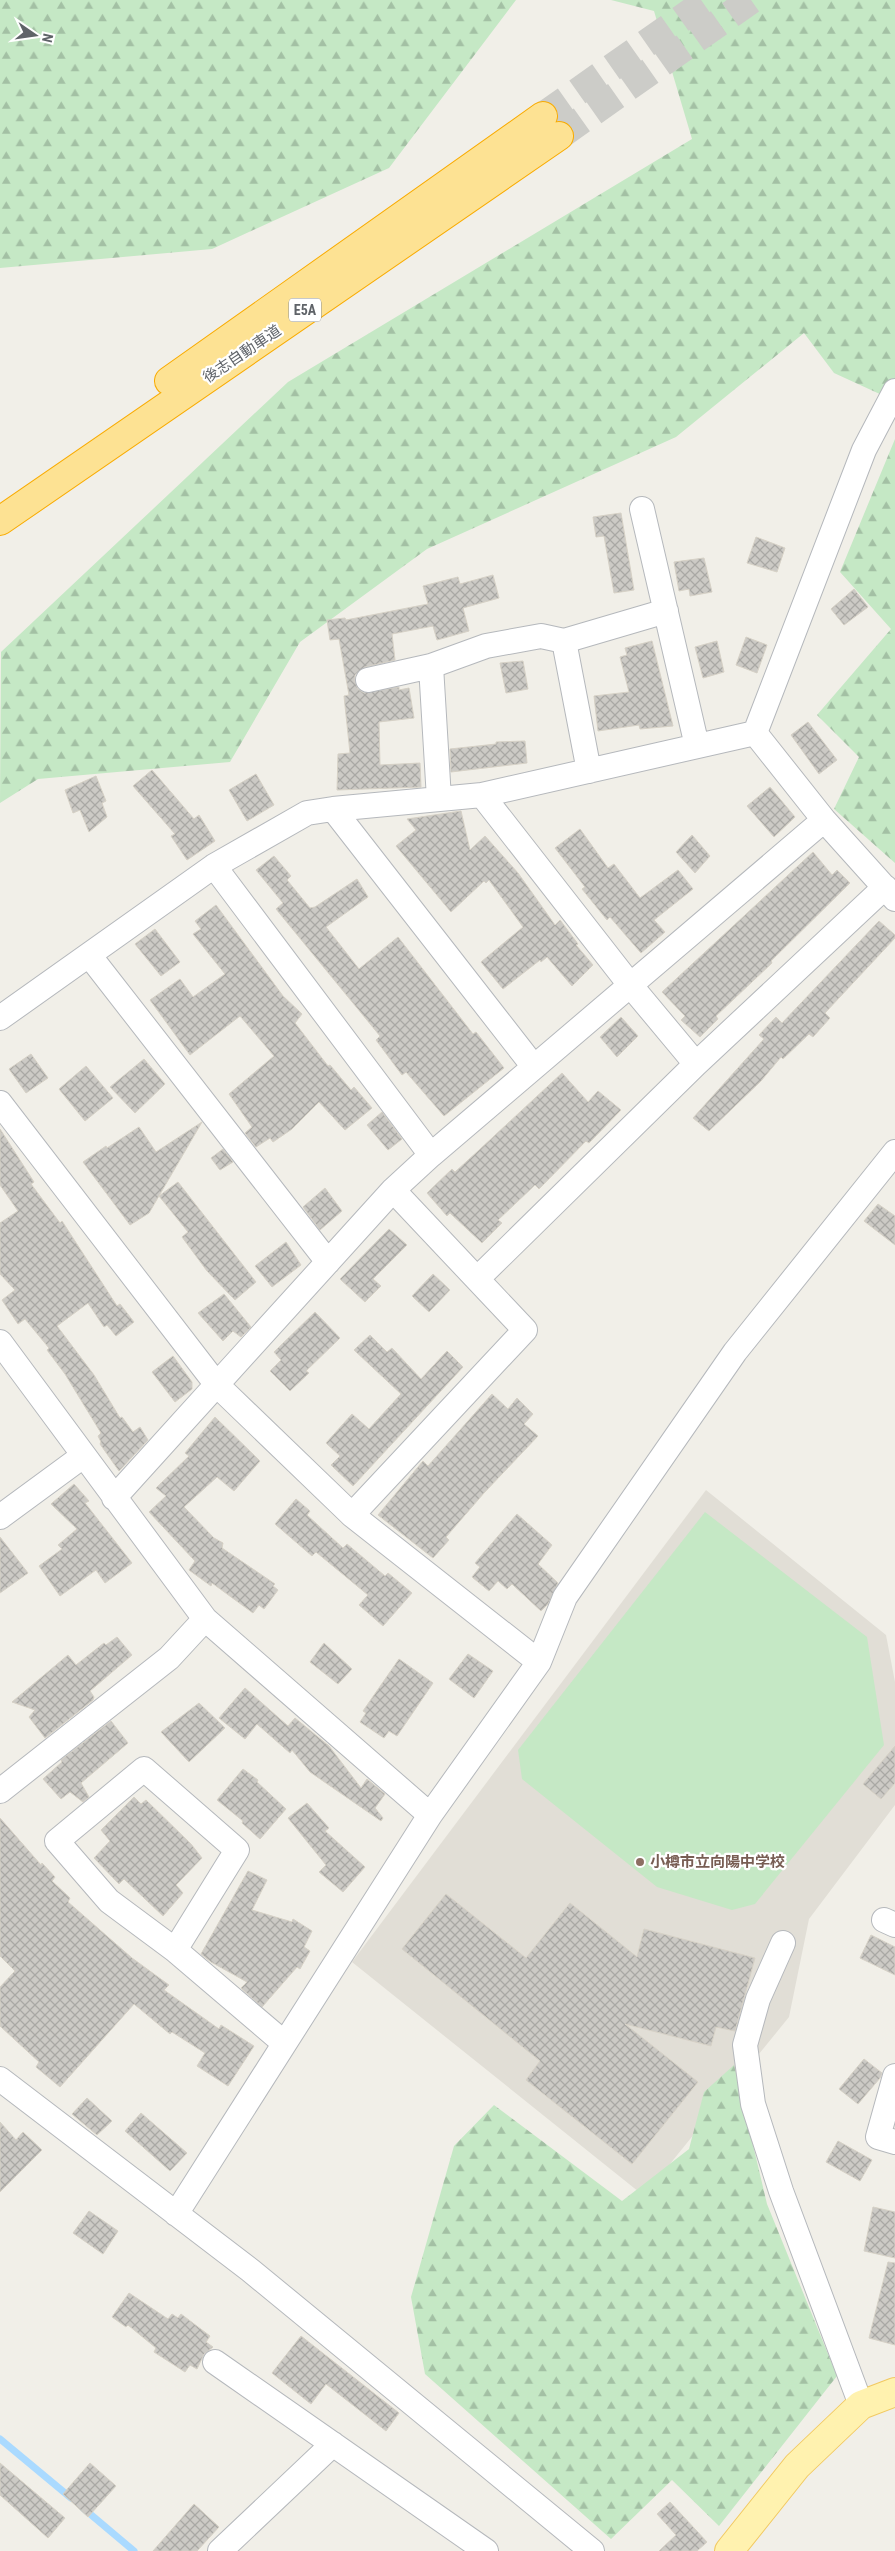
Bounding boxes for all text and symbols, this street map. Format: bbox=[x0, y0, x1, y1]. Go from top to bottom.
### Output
north arrow bbox=[10, 10, 60, 60]
text: N bbox=[39, 32, 56, 44]
road number: E5A bbox=[289, 298, 321, 322]
street label: 後志自動車道 bbox=[200, 321, 284, 387]
place label: 小樽市立向陽中学校 bbox=[650, 1853, 785, 1871]
marker: 小樽市立向陽中学校 bbox=[634, 1856, 646, 1868]

